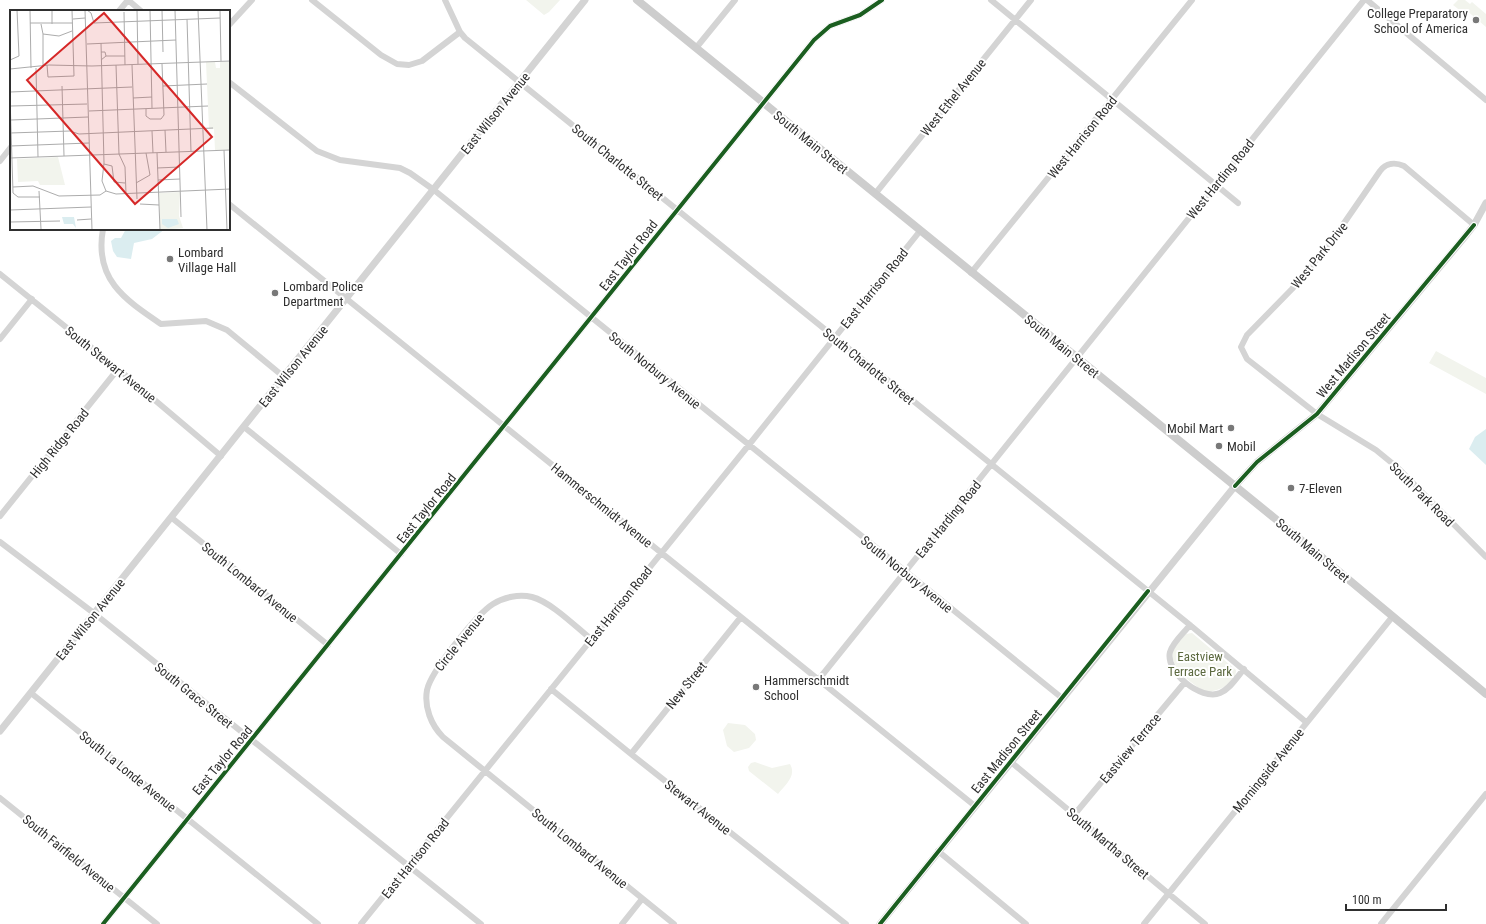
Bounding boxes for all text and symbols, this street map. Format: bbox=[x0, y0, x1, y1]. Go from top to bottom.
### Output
place label: College Preparatory School of America bbox=[1367, 6, 1469, 36]
inset map bbox=[10, 10, 230, 230]
marker: College Preparatory School of America bbox=[1471, 15, 1481, 25]
street label: West Ethel Avenue bbox=[918, 56, 989, 139]
street label: East Wilson Avenue bbox=[458, 70, 533, 157]
street label: West Harrison Road bbox=[1045, 93, 1120, 182]
street label: South Main Street bbox=[770, 108, 851, 177]
street label: South Charlotte Street bbox=[569, 121, 667, 204]
street label: West Harding Road bbox=[1184, 137, 1257, 222]
street label: East Taylor Road bbox=[596, 217, 661, 294]
street label: West Park Drive bbox=[1288, 219, 1351, 291]
place label: Lombard Village Hall bbox=[178, 245, 236, 275]
street label: East Harrison Road bbox=[838, 245, 911, 331]
marker: Lombard Village Hall bbox=[165, 254, 175, 264]
place label: Lombard Police Department bbox=[283, 279, 363, 309]
marker: Lombard Police Department bbox=[270, 288, 280, 298]
street label: West Madison Street bbox=[1313, 310, 1393, 401]
street label: South Main Street bbox=[1021, 312, 1102, 381]
street label: South Stewart Avenue bbox=[62, 323, 159, 406]
street label: East Wilson Avenue bbox=[256, 323, 331, 410]
street label: South Charlotte Street bbox=[820, 325, 918, 408]
street label: South Norbury Avenue bbox=[606, 329, 704, 412]
street label: High Ridge Road bbox=[27, 406, 92, 481]
place label: Mobil Mart bbox=[1167, 421, 1223, 436]
marker: Mobil Mart bbox=[1226, 423, 1236, 433]
place label: Mobil bbox=[1227, 439, 1256, 454]
marker: Mobil bbox=[1214, 441, 1224, 451]
street label: South Park Road bbox=[1386, 459, 1457, 530]
street label: Hammerschmidt Avenue bbox=[548, 460, 655, 551]
street label: East Taylor Road bbox=[394, 470, 459, 546]
street label: East Harding Road bbox=[913, 478, 984, 561]
place label: 7-Eleven bbox=[1299, 481, 1342, 496]
marker: 7-Eleven bbox=[1286, 483, 1296, 493]
street label: South Main Street bbox=[1273, 515, 1353, 586]
street label: South Norbury Avenue bbox=[858, 533, 956, 616]
street label: South Lombard Avenue bbox=[199, 539, 300, 626]
street label: East Harrison Road bbox=[582, 563, 655, 649]
street label: East Wilson Avenue bbox=[53, 576, 128, 663]
street label: Circle Avenue bbox=[432, 611, 487, 674]
park label: Eastview Terrace Park bbox=[1168, 649, 1232, 679]
street label: South Grace Street bbox=[152, 659, 236, 731]
street label: New Street bbox=[663, 659, 710, 712]
place label: Hammerschmidt School bbox=[764, 673, 849, 703]
marker: Hammerschmidt School bbox=[751, 682, 761, 692]
street label: East Madison Street bbox=[968, 706, 1045, 796]
street label: Eastview Terrace bbox=[1097, 710, 1164, 786]
street label: East Taylor Road bbox=[189, 723, 256, 798]
street label: Morningside Avenue bbox=[1230, 725, 1307, 816]
street label: South La Londe Avenue bbox=[76, 728, 179, 815]
street label: Stewart Avenue bbox=[662, 777, 734, 838]
street label: South Lombard Avenue bbox=[529, 805, 630, 892]
street label: South Martha Street bbox=[1063, 805, 1152, 882]
street label: South Fairfield Avenue bbox=[20, 812, 118, 895]
street label: East Harrison Road bbox=[379, 815, 452, 901]
scale bar bbox=[1346, 886, 1446, 912]
text: 100 m bbox=[1352, 893, 1382, 907]

